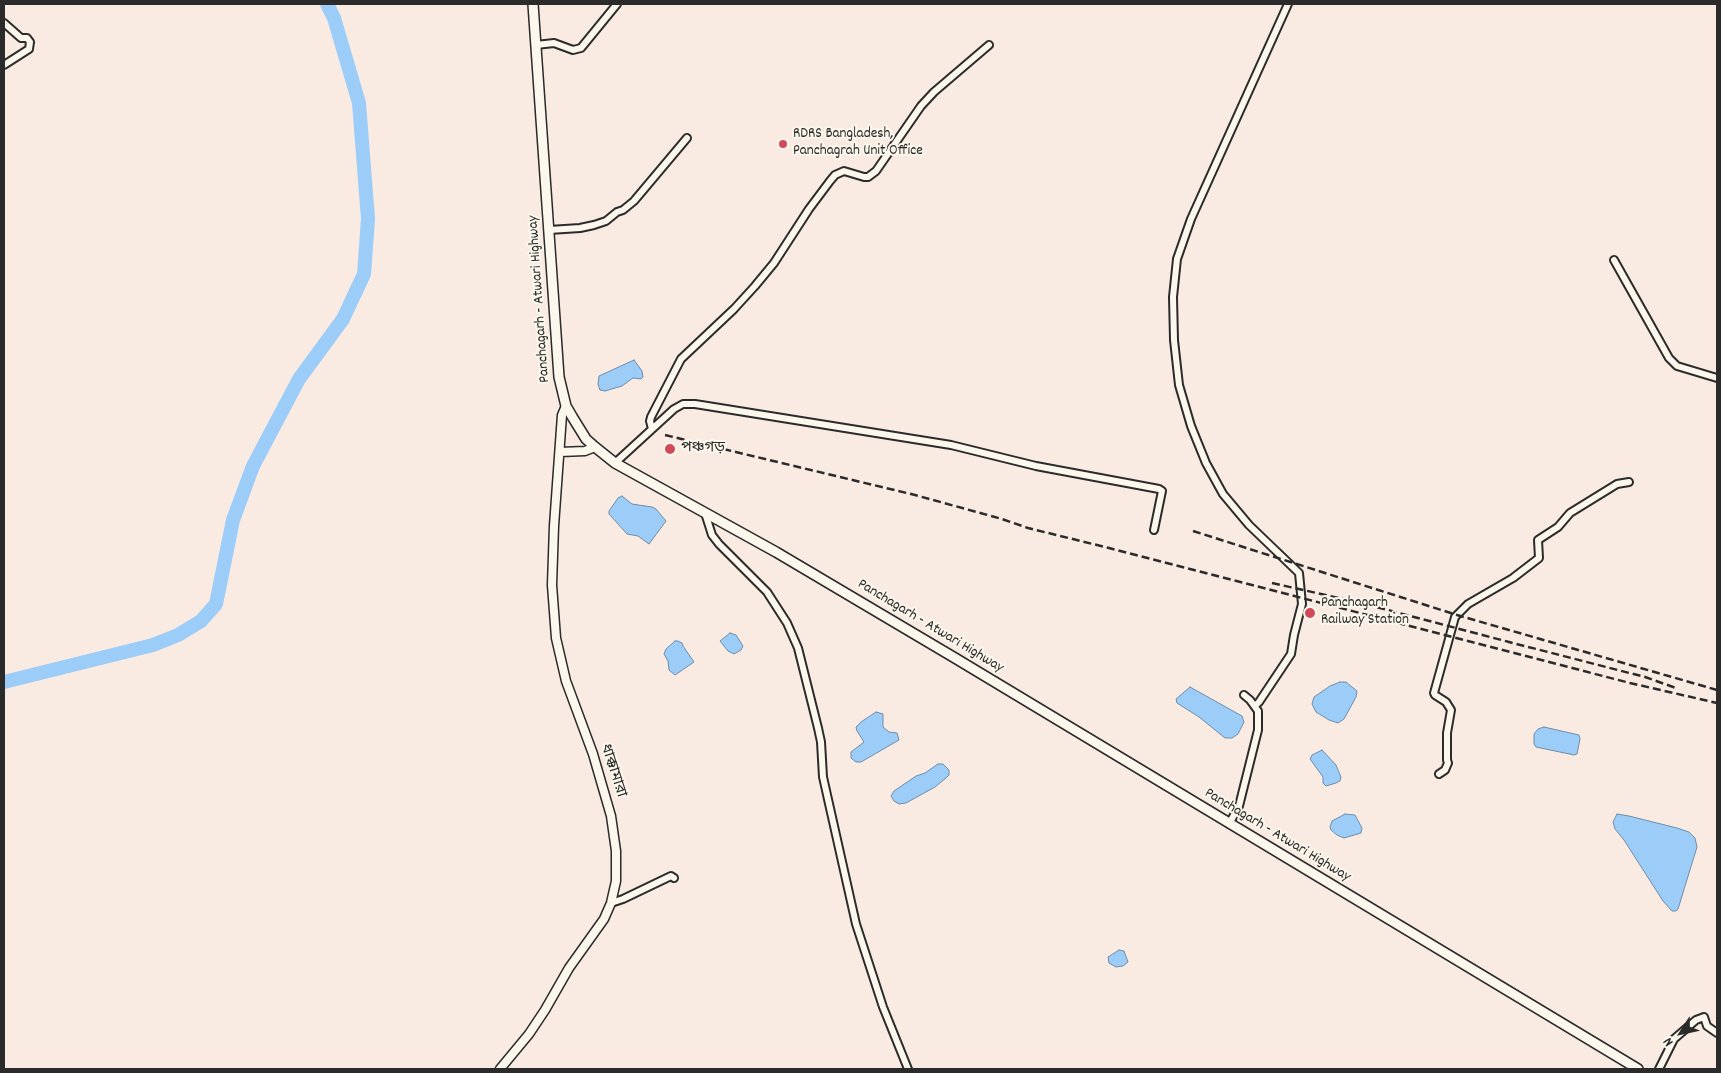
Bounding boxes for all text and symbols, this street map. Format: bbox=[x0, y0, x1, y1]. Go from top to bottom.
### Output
place label: RDRS Bangladesh, Panchagrah Unit Office bbox=[793, 126, 923, 161]
marker: RDRS Bangladesh, Panchagrah Unit Office bbox=[777, 138, 789, 150]
street label: Panchagarh - Atwari Highway bbox=[525, 215, 555, 383]
place label: পঞ্চগড় bbox=[681, 440, 725, 458]
marker: পঞ্চগড় bbox=[663, 442, 677, 456]
street label: Panchagarh - Atwari Highway bbox=[854, 576, 1006, 678]
place label: Panchagarh Railway Station bbox=[1321, 595, 1409, 630]
marker: Panchagarh Railway Station bbox=[1303, 606, 1317, 620]
street label: ধাক্কামারা bbox=[595, 742, 629, 800]
street label: Panchagarh - Atwari Highway bbox=[1201, 785, 1353, 887]
north arrow bbox=[1656, 1008, 1706, 1058]
text: N bbox=[1659, 1033, 1679, 1050]

